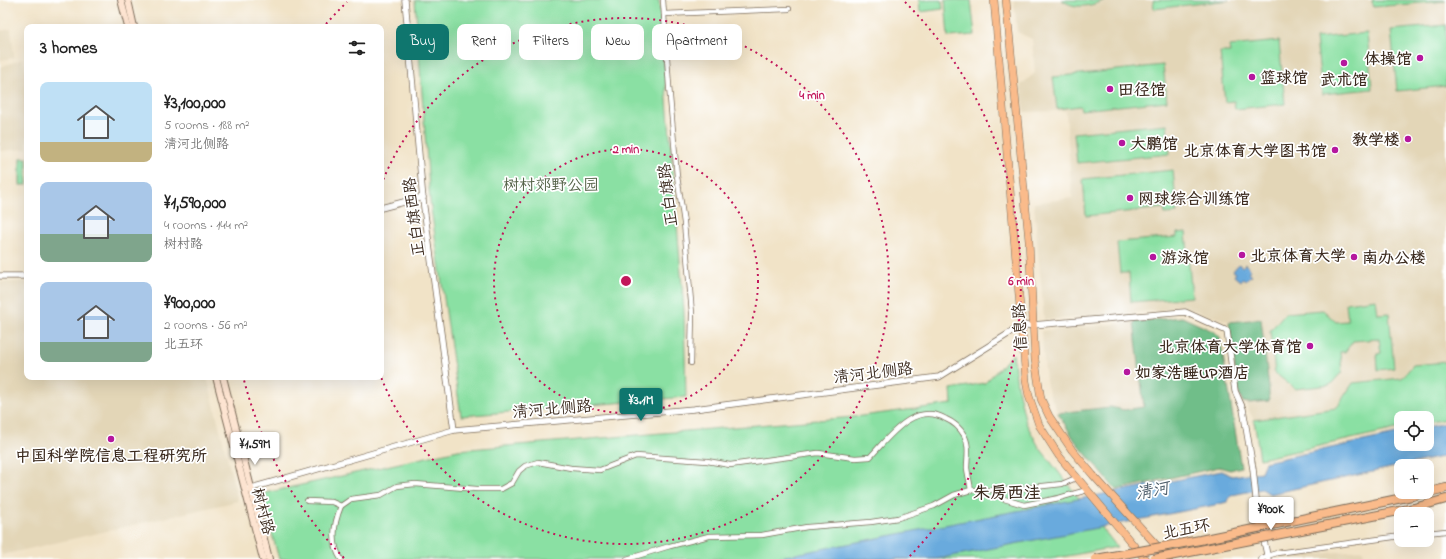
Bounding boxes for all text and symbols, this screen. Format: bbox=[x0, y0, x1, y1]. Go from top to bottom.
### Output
chip: Buy bbox=[396, 24, 449, 60]
chip: Rent bbox=[457, 24, 511, 60]
chip: Filters bbox=[519, 24, 583, 60]
chip: New bbox=[591, 24, 644, 60]
chip: Apartment bbox=[652, 24, 742, 60]
text: 3 homes bbox=[40, 36, 98, 61]
icon: filters bbox=[346, 37, 368, 59]
place label: 体操馆 bbox=[1364, 48, 1412, 72]
marker: 体操馆 bbox=[1415, 53, 1425, 63]
marker: 武术馆 bbox=[1339, 58, 1349, 68]
place label: 篮球馆 bbox=[1260, 67, 1308, 91]
place label: 武术馆 bbox=[1320, 69, 1368, 93]
marker: 篮球馆 bbox=[1247, 72, 1257, 82]
place label: 田径馆 bbox=[1118, 79, 1166, 103]
marker: 田径馆 bbox=[1105, 84, 1115, 94]
text: 4 min bbox=[798, 87, 825, 105]
text: ¥3,100,000 bbox=[164, 91, 226, 116]
icon: home bbox=[72, 98, 120, 146]
text: 5 rooms · 188 m² bbox=[164, 116, 249, 135]
place label: 教学楼 bbox=[1352, 129, 1400, 153]
place label: 大鹏馆 bbox=[1130, 133, 1178, 157]
marker: 教学楼 bbox=[1403, 134, 1413, 144]
text: 清河北侧路 bbox=[164, 135, 229, 154]
marker: 大鹏馆 bbox=[1117, 138, 1127, 148]
place label: 北京体育大学图书馆 bbox=[1183, 140, 1327, 164]
text: 2 min bbox=[612, 141, 639, 159]
marker: 北京体育大学图书馆 bbox=[1330, 145, 1340, 155]
street label: 正白旗路 bbox=[653, 162, 685, 228]
park label: 树村郊野公园 bbox=[503, 174, 599, 198]
street label: 正白旗西路 bbox=[398, 176, 432, 258]
place label: 网球综合训练馆 bbox=[1138, 188, 1250, 212]
text: ¥1,590,000 bbox=[164, 191, 226, 216]
marker: 网球综合训练馆 bbox=[1125, 193, 1135, 203]
icon: home bbox=[72, 198, 120, 246]
text: 4 rooms · 144 m² bbox=[164, 216, 248, 235]
text: 树村路 bbox=[164, 235, 203, 254]
place label: 北京体育大学 bbox=[1250, 245, 1346, 269]
place label: 游泳馆 bbox=[1161, 247, 1209, 271]
place label: 南办公楼 bbox=[1362, 247, 1426, 271]
marker: 北京体育大学 bbox=[1237, 250, 1247, 260]
marker: 游泳馆 bbox=[1148, 252, 1158, 262]
marker: 南办公楼 bbox=[1349, 252, 1359, 262]
text: 6 min bbox=[1007, 273, 1034, 291]
centre of rings bbox=[619, 274, 633, 288]
text: ¥900,000 bbox=[164, 291, 215, 316]
icon: home bbox=[72, 298, 120, 346]
street label: 信息路 bbox=[1008, 302, 1034, 351]
text: 2 rooms · 56 m² bbox=[164, 316, 248, 335]
text: 北五环 bbox=[164, 335, 203, 354]
place label: 北京体育大学体育馆 bbox=[1158, 336, 1302, 360]
marker: 北京体育大学体育馆 bbox=[1305, 341, 1315, 351]
street label: 清河北侧路 bbox=[832, 357, 914, 391]
place label: 如家浩睡UP酒店 bbox=[1135, 362, 1249, 386]
marker: 如家浩睡UP酒店 bbox=[1122, 367, 1132, 377]
pin: ¥3.1M bbox=[613, 388, 669, 422]
text: ¥3.1M bbox=[628, 391, 654, 410]
street label: 清河北侧路 bbox=[511, 395, 593, 425]
map controls bbox=[1394, 411, 1434, 547]
button: locate bbox=[1394, 411, 1434, 451]
pin: ¥1.59M bbox=[222, 432, 288, 466]
marker: 中国科学院信息工程研究所 bbox=[106, 434, 116, 444]
text: ¥1.59M bbox=[239, 435, 271, 454]
place label: 中国科学院信息工程研究所 bbox=[15, 445, 207, 469]
button: + bbox=[1394, 459, 1434, 499]
water label: 清河 bbox=[1133, 475, 1174, 507]
district label: 朱房西洼 bbox=[973, 481, 1041, 506]
street label: 树村路 bbox=[244, 485, 280, 538]
pin: ¥900K bbox=[1243, 497, 1299, 531]
text: ¥900K bbox=[1258, 500, 1284, 519]
button: − bbox=[1394, 507, 1434, 547]
street label: 北五环 bbox=[1161, 514, 1212, 546]

